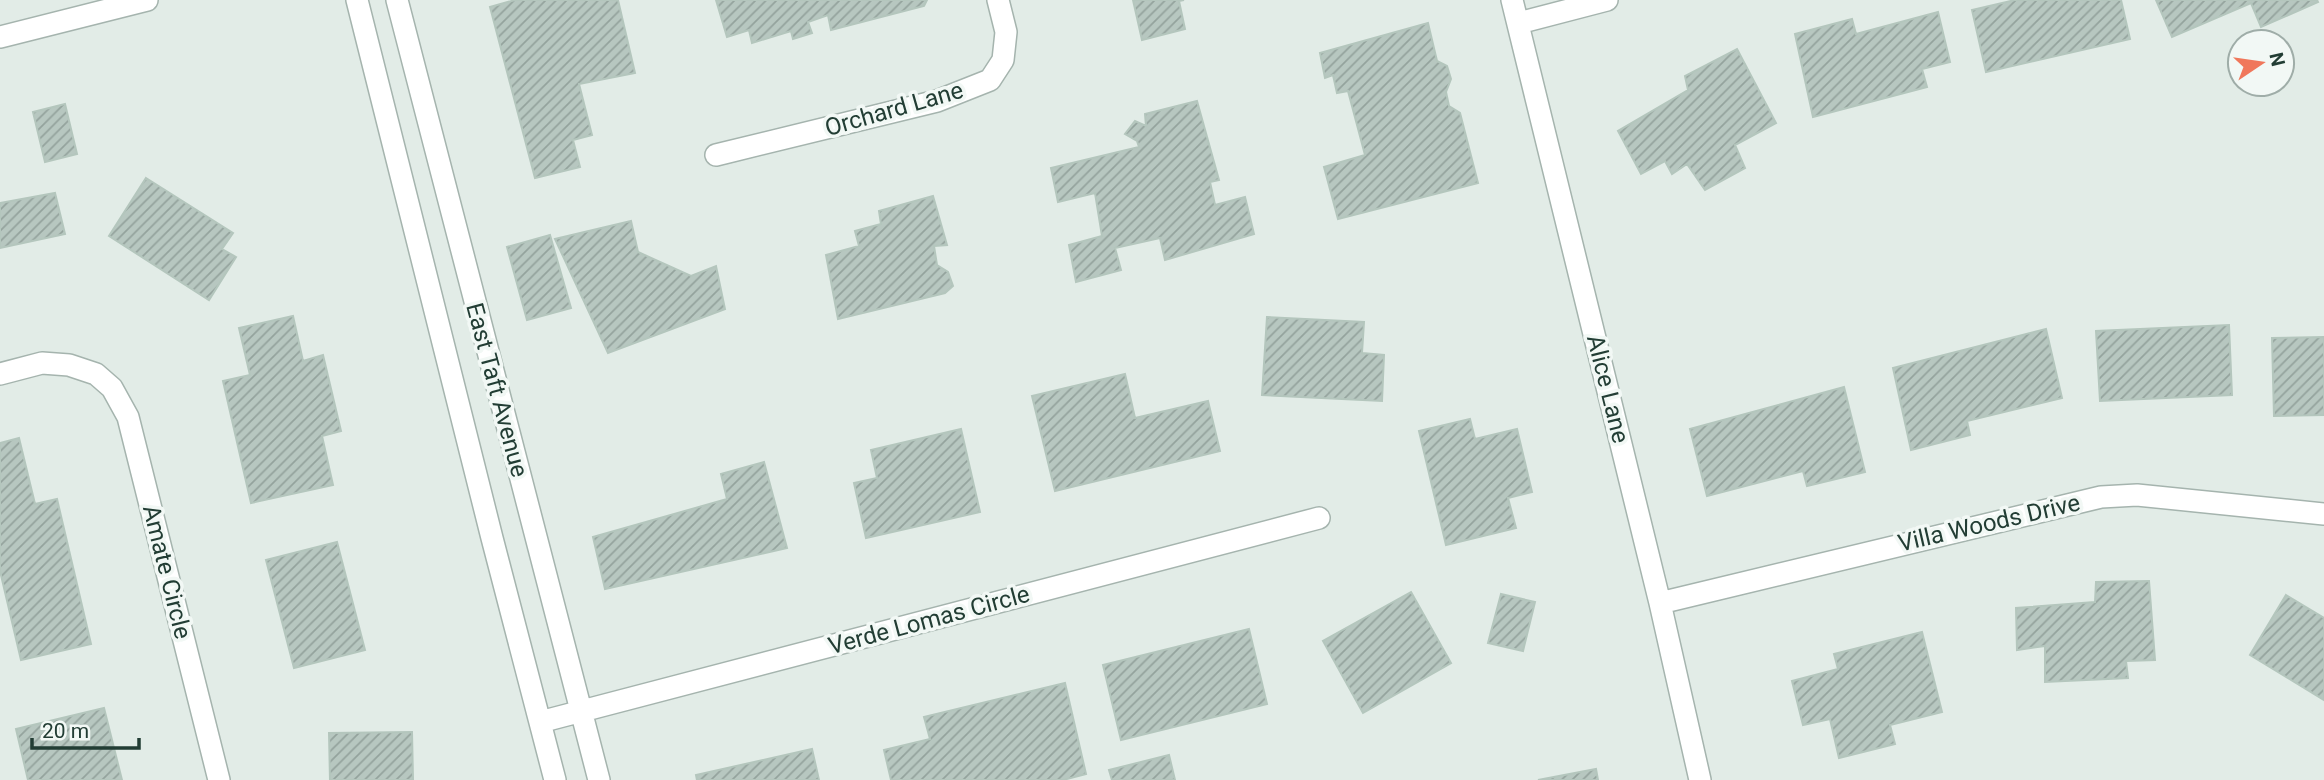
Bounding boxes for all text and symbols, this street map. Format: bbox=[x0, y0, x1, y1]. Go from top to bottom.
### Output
north arrow bbox=[2226, 28, 2296, 98]
text: N bbox=[2264, 50, 2290, 68]
street label: Orchard Lane bbox=[822, 76, 966, 142]
street label: East Taft Avenue bbox=[460, 300, 534, 480]
street label: Alice Lane bbox=[1581, 332, 1635, 446]
street label: Villa Woods Drive bbox=[1895, 488, 2083, 558]
street label: Amate Circle bbox=[137, 502, 197, 642]
street label: Verde Lomas Circle bbox=[825, 580, 1033, 660]
scale bar bbox=[32, 706, 138, 750]
text: 20 m bbox=[42, 719, 89, 743]

